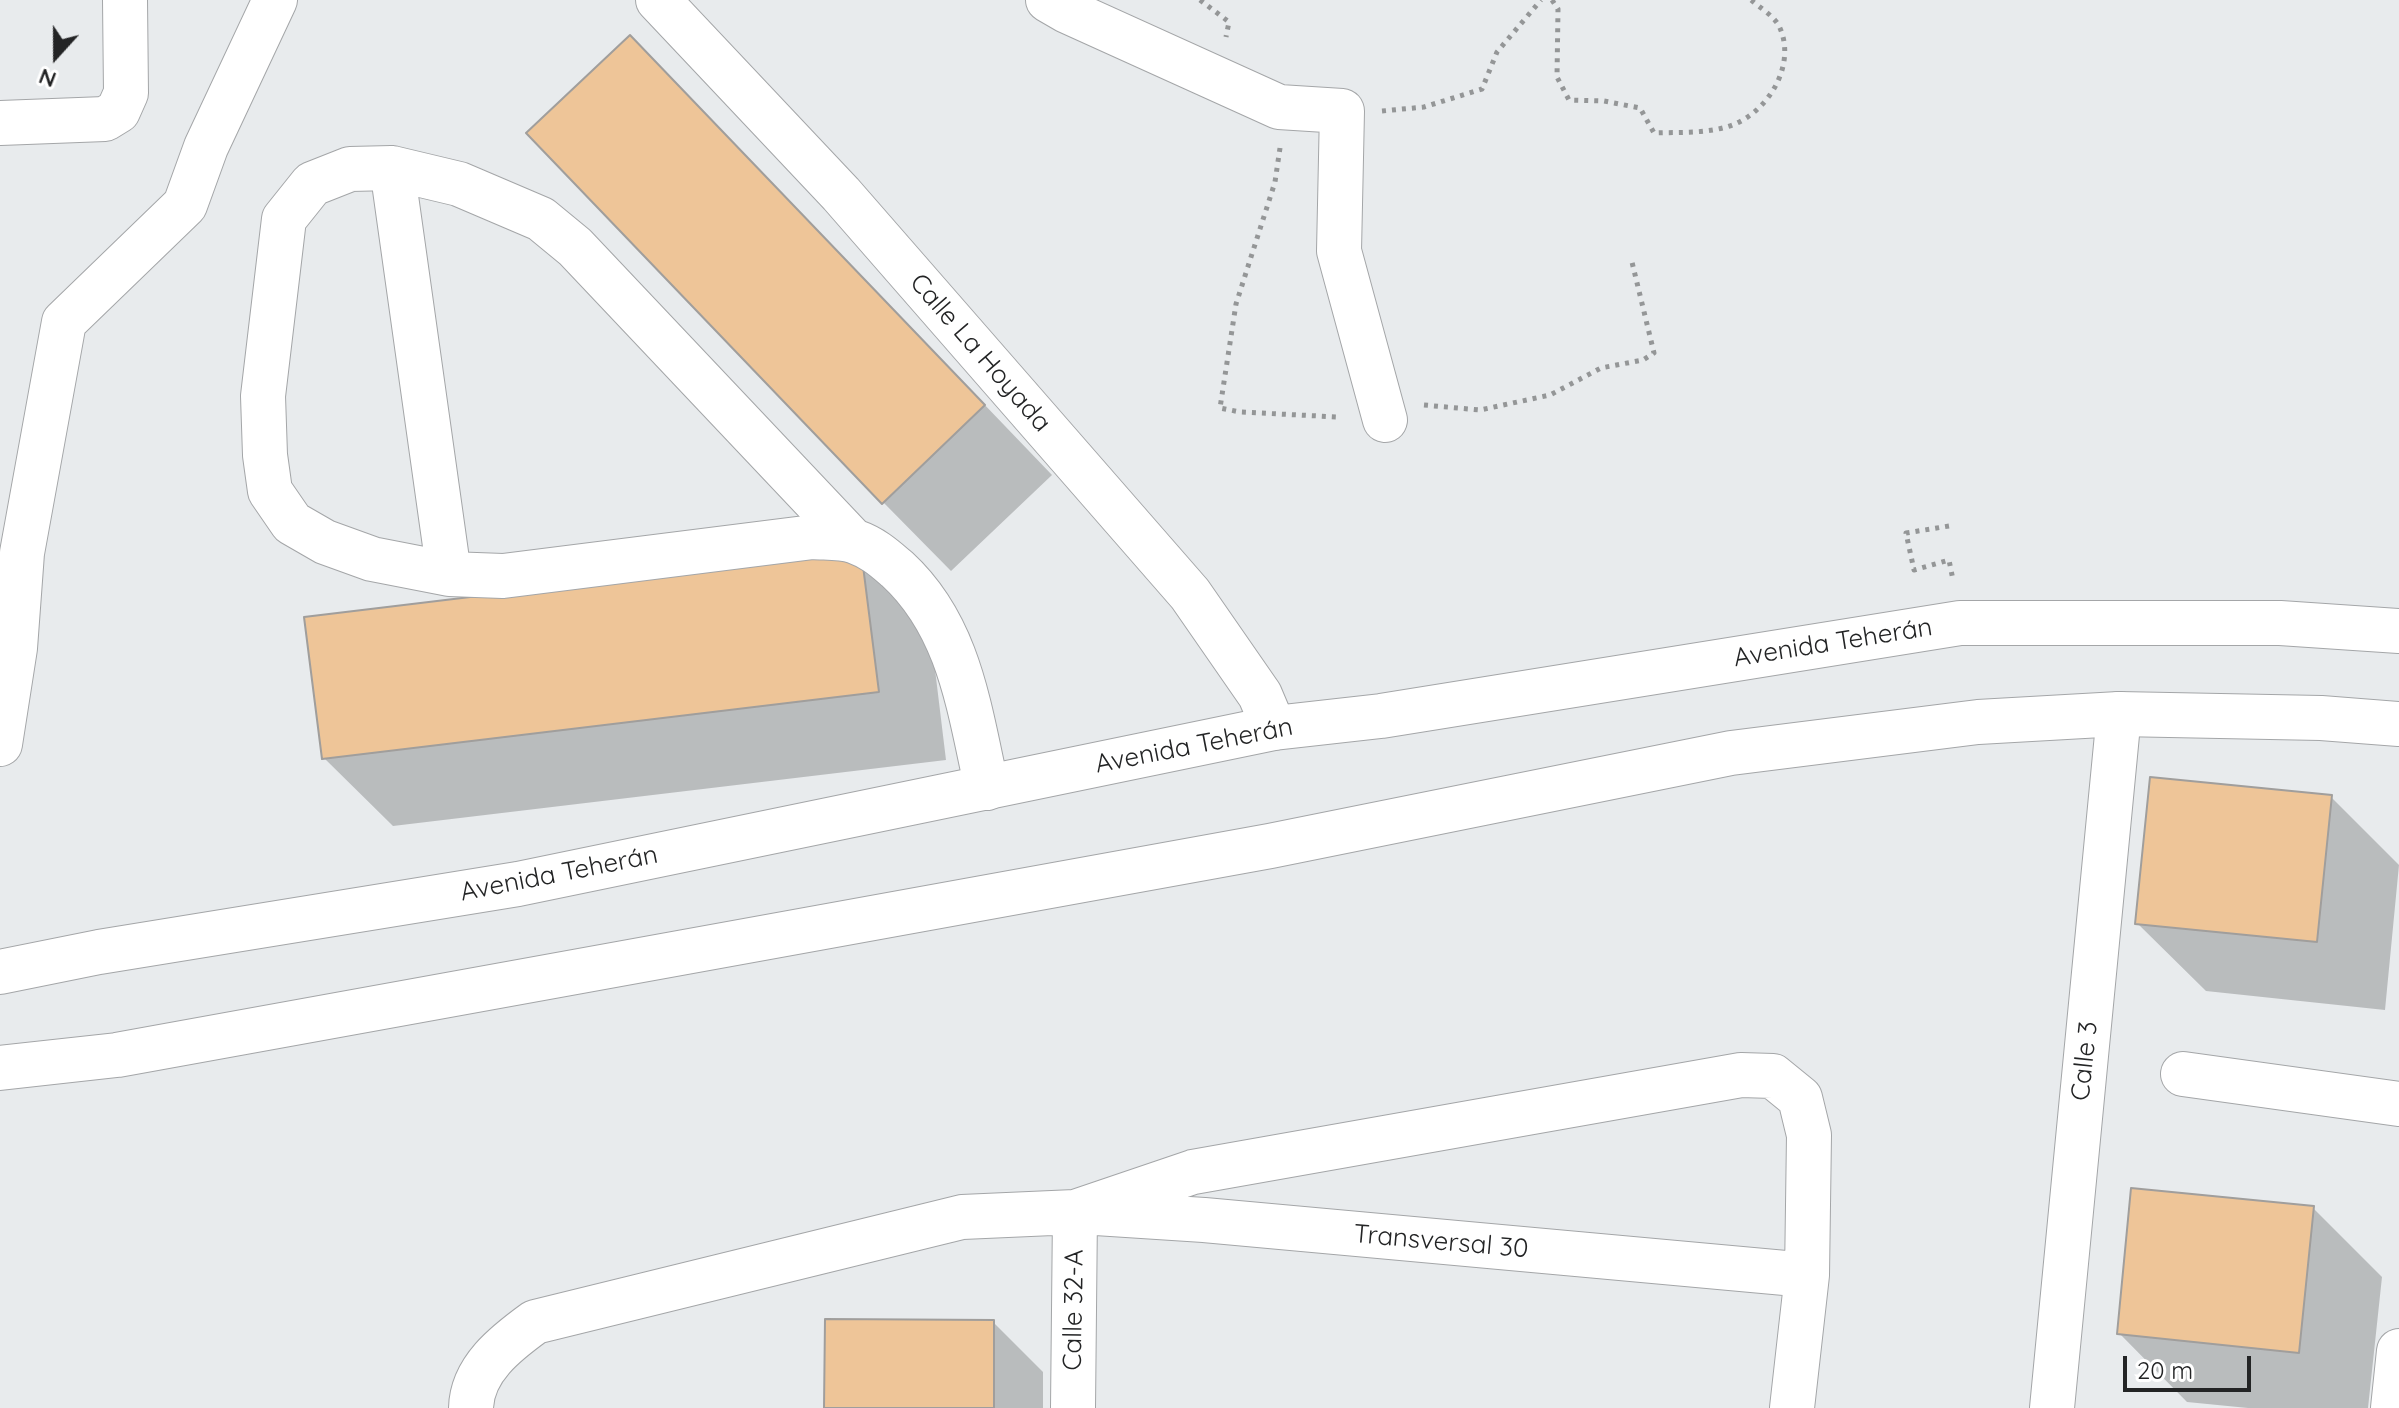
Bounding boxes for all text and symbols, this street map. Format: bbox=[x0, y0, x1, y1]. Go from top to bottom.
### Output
north arrow bbox=[16, 16, 96, 96]
text: N bbox=[35, 62, 60, 94]
street label: Calle La Hoyada bbox=[903, 268, 1057, 438]
street label: Avenida Teherán bbox=[1731, 612, 1935, 674]
street label: Avenida Teherán bbox=[1092, 712, 1296, 780]
street label: Avenida Teherán bbox=[457, 840, 661, 908]
street label: Calle 3 bbox=[2065, 1020, 2105, 1102]
street label: Transversal 30 bbox=[1352, 1219, 1530, 1265]
street label: Calle 32-A bbox=[1057, 1249, 1091, 1371]
scale bar bbox=[2127, 1340, 2255, 1390]
text: 20 m bbox=[2137, 1355, 2193, 1385]

